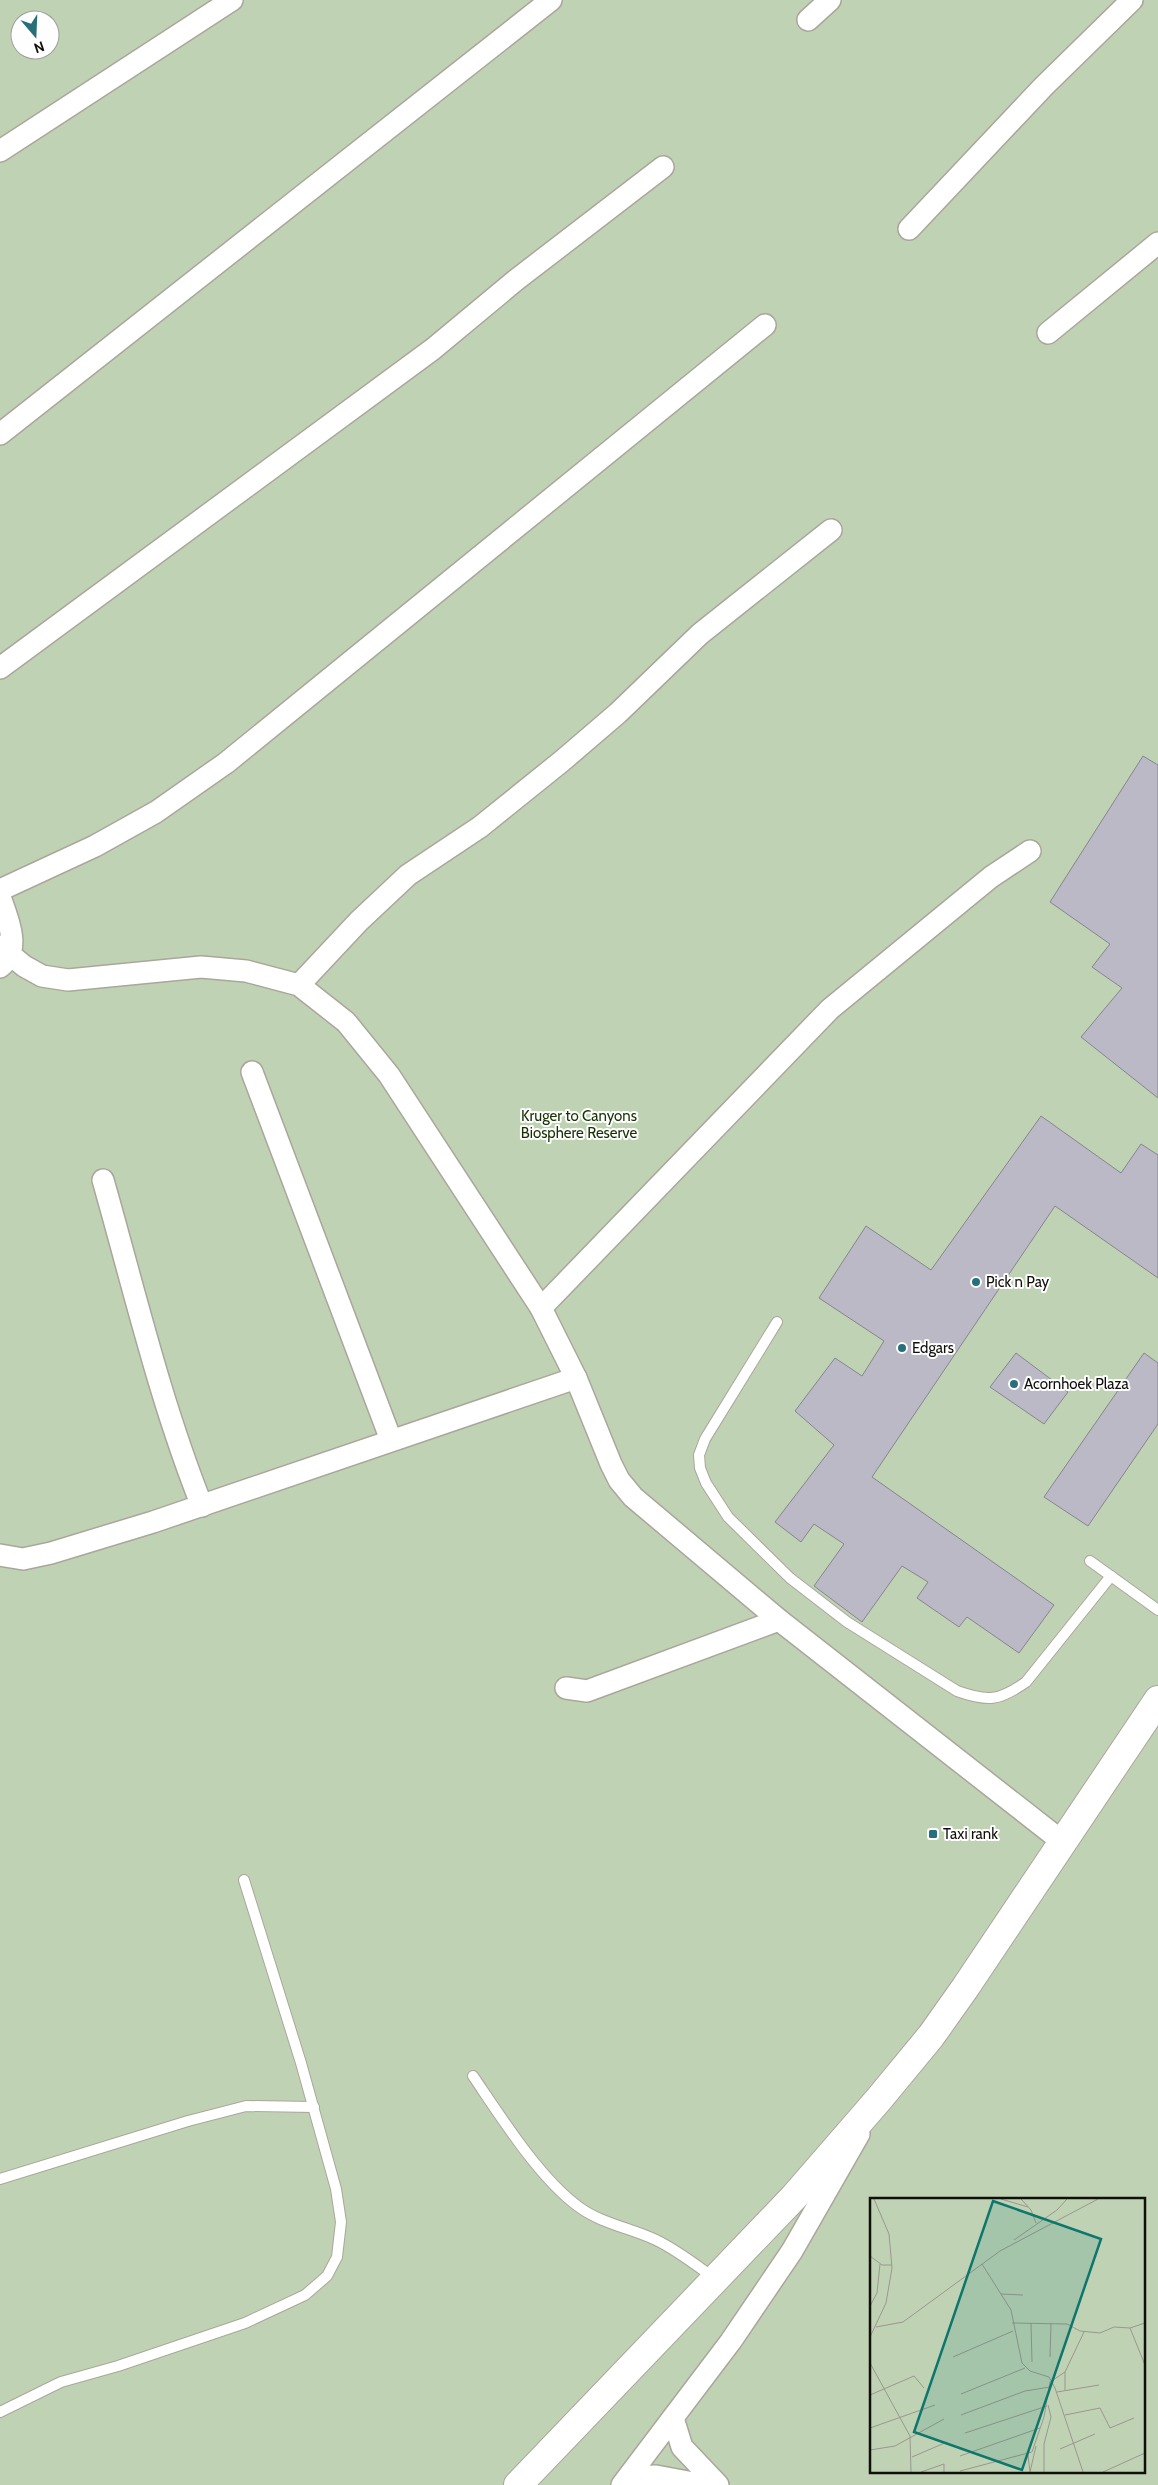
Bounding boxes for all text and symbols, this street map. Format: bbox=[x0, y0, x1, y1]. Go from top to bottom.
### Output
north arrow bbox=[10, 10, 60, 60]
text: N bbox=[32, 37, 47, 57]
park label: Kruger to Canyons Biosphere Reserve bbox=[521, 1107, 637, 1142]
place label: Pick n Pay bbox=[986, 1273, 1050, 1291]
marker: Pick n Pay bbox=[970, 1276, 982, 1288]
place label: Edgars bbox=[912, 1339, 954, 1357]
marker: Edgars bbox=[896, 1342, 908, 1354]
place label: Acornhoek Plaza bbox=[1024, 1375, 1130, 1393]
marker: Acornhoek Plaza bbox=[1008, 1378, 1020, 1390]
place label: Taxi rank bbox=[943, 1825, 998, 1843]
marker: Taxi rank bbox=[927, 1828, 939, 1840]
inset map bbox=[870, 2198, 1146, 2472]

